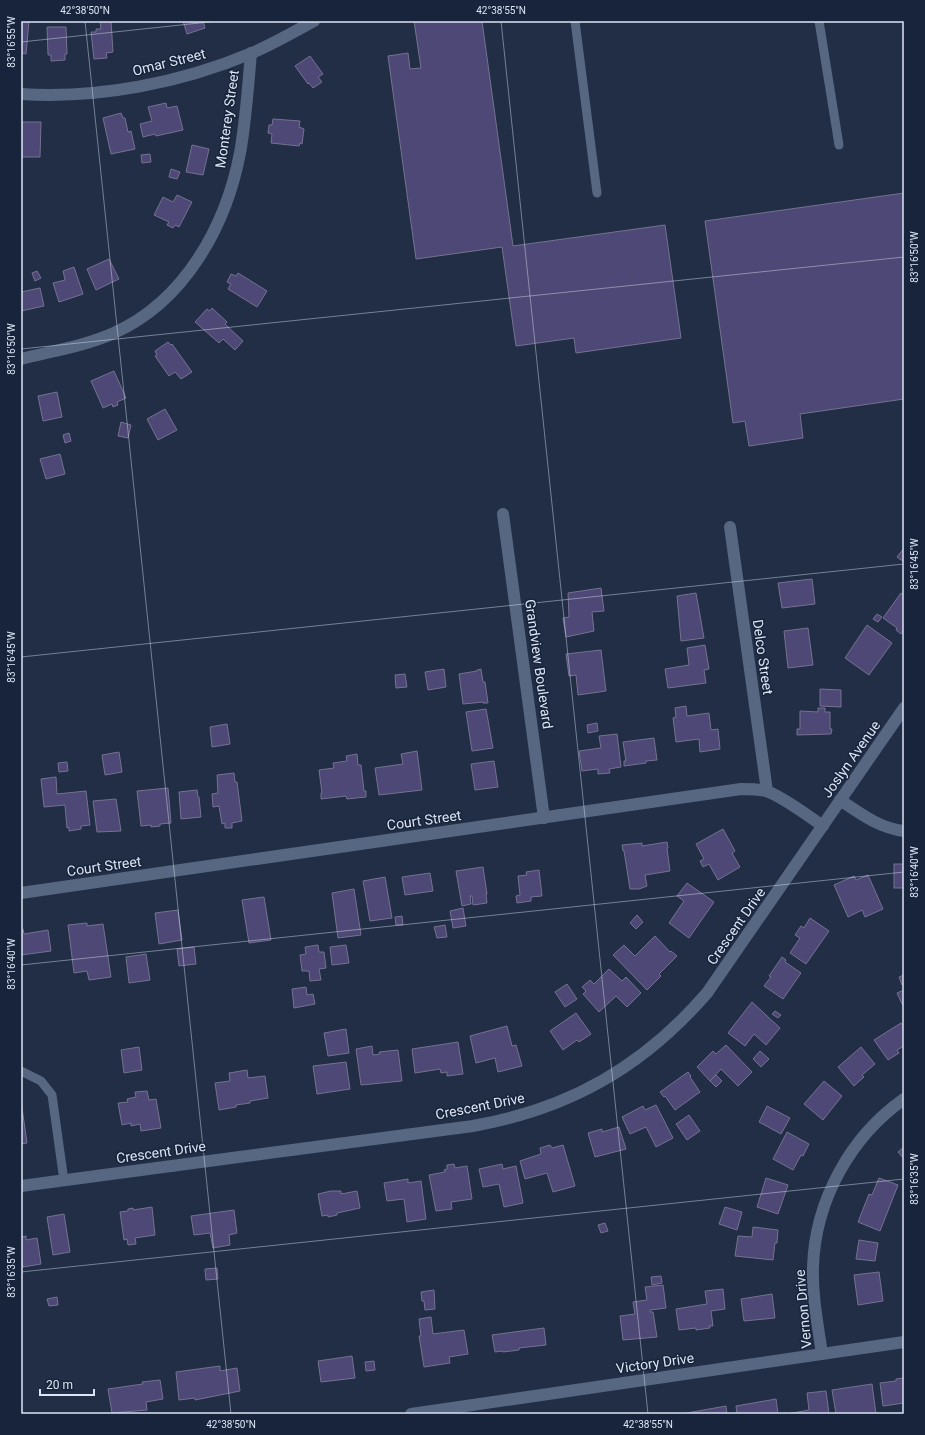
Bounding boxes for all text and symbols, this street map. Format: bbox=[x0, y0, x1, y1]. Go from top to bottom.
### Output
text: 42°38'50"N bbox=[60, 5, 110, 16]
text: 42°38'55"N bbox=[476, 5, 526, 16]
text: 83°16'55"W bbox=[6, 16, 17, 68]
street label: Omar Street bbox=[131, 45, 208, 79]
street label: Monterey Street bbox=[212, 68, 242, 169]
text: 83°16'50"W bbox=[909, 231, 920, 283]
text: 83°16'50"W bbox=[6, 323, 17, 375]
text: 83°16'45"W bbox=[909, 538, 920, 590]
street label: Grandview Boulevard bbox=[522, 598, 556, 730]
street label: Delco Street bbox=[750, 618, 776, 696]
text: 83°16'45"W bbox=[6, 631, 17, 683]
street label: Joslyn Avenue bbox=[819, 718, 883, 800]
street label: Court Street bbox=[386, 807, 463, 833]
text: 83°16'40"W bbox=[909, 846, 920, 898]
street label: Court Street bbox=[66, 853, 143, 879]
street label: Crescent Drive bbox=[704, 884, 768, 968]
text: 83°16'40"W bbox=[6, 938, 17, 990]
street label: Crescent Drive bbox=[434, 1090, 526, 1122]
street label: Crescent Drive bbox=[115, 1138, 207, 1166]
text: 83°16'35"W bbox=[909, 1153, 920, 1205]
text: 83°16'35"W bbox=[6, 1246, 17, 1298]
street label: Vernon Drive bbox=[792, 1269, 814, 1349]
street label: Victory Drive bbox=[615, 1350, 695, 1376]
scale bar bbox=[40, 1371, 94, 1397]
text: 20 m bbox=[46, 1378, 73, 1392]
text: 42°38'50"N bbox=[206, 1419, 256, 1430]
text: 42°38'55"N bbox=[623, 1419, 673, 1430]

